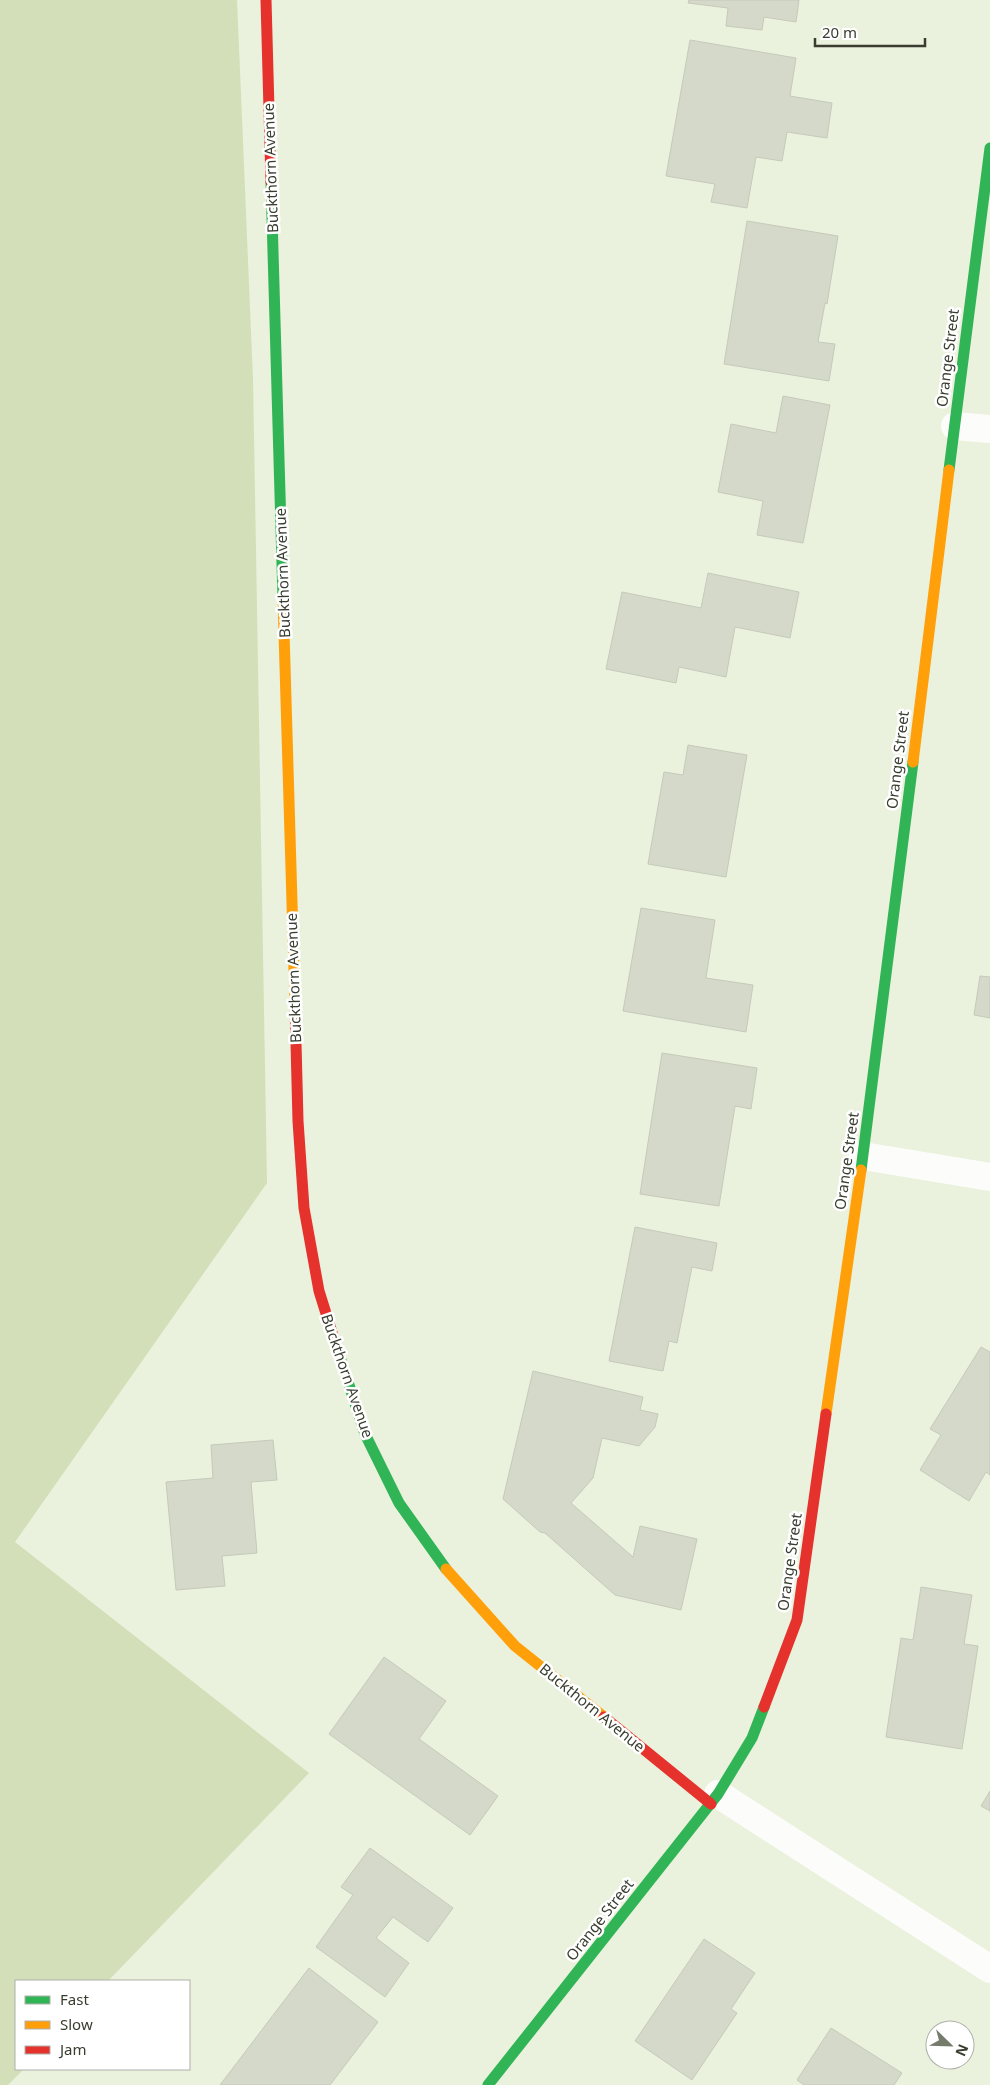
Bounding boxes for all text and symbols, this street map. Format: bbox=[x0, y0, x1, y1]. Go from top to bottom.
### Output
scale bar bbox=[815, 15, 925, 47]
text: 20 m bbox=[822, 22, 857, 42]
street label: Buckthorn Avenue bbox=[258, 103, 282, 233]
street label: Orange Street bbox=[931, 307, 963, 408]
street label: Buckthorn Avenue bbox=[270, 508, 294, 638]
street label: Orange Street bbox=[881, 709, 913, 810]
street label: Buckthorn Avenue bbox=[281, 913, 305, 1043]
street label: Orange Street bbox=[829, 1110, 863, 1211]
street label: Buckthorn Avenue bbox=[317, 1311, 379, 1440]
street label: Orange Street bbox=[772, 1511, 806, 1612]
street label: Buckthorn Avenue bbox=[536, 1659, 649, 1756]
street label: Orange Street bbox=[561, 1874, 638, 1964]
legend bbox=[15, 1980, 190, 2070]
text: Fast bbox=[60, 1989, 89, 2009]
text: Slow bbox=[60, 2014, 93, 2034]
north arrow bbox=[925, 2020, 975, 2070]
text: Jam bbox=[58, 2039, 87, 2059]
text: N bbox=[951, 2041, 973, 2059]

